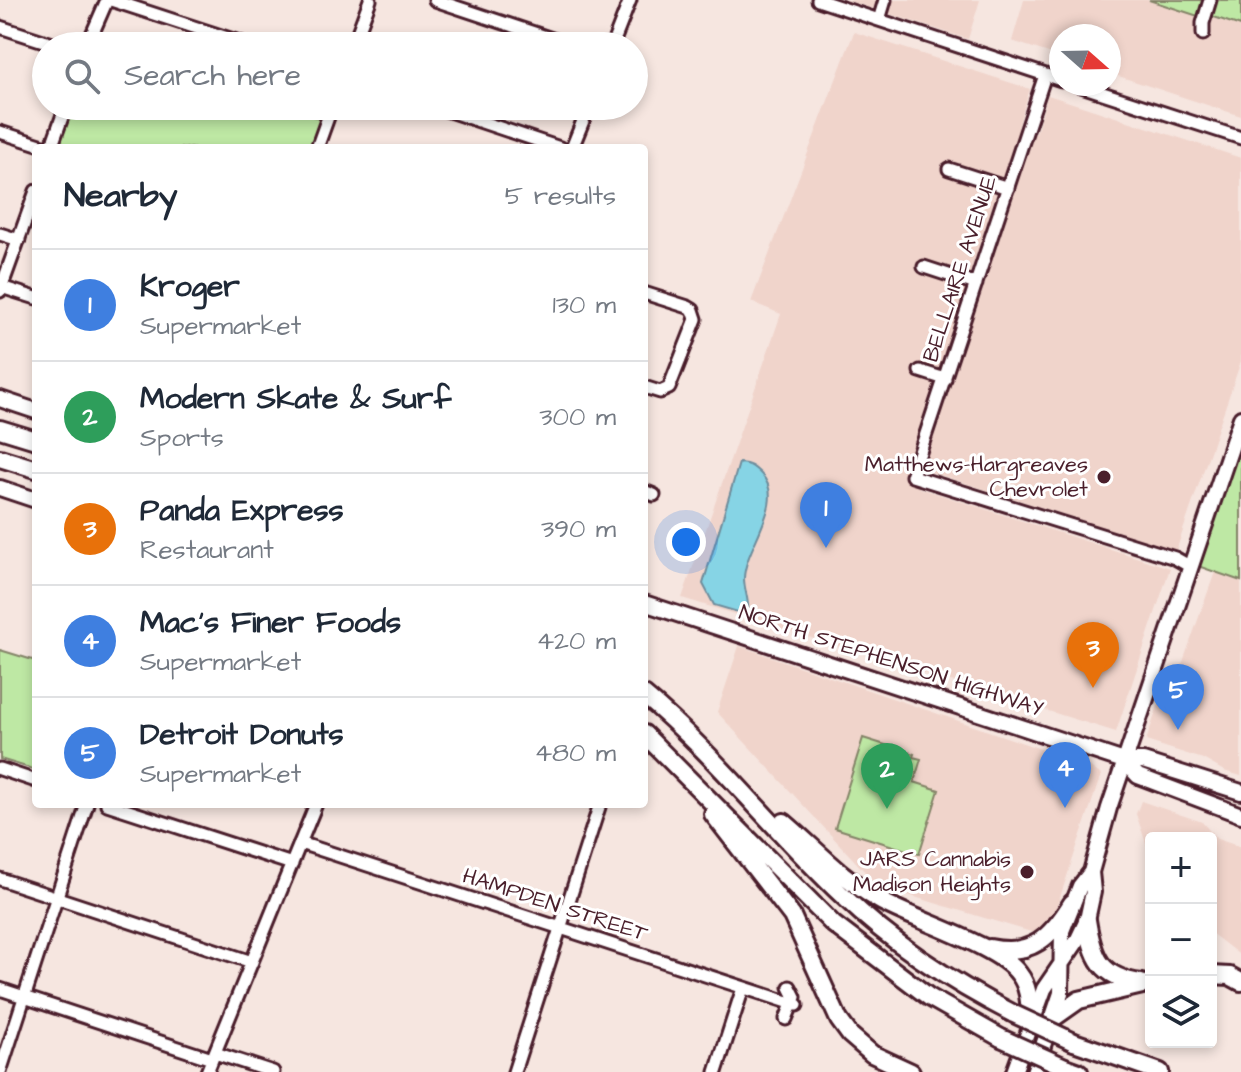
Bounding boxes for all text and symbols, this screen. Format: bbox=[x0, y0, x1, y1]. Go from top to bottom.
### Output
north arrow bbox=[1049, 24, 1121, 96]
search box bbox=[32, 32, 648, 120]
icon: search bbox=[60, 54, 104, 98]
text: Search here bbox=[124, 55, 301, 97]
text: Nearby bbox=[64, 172, 178, 220]
street label: BELLAIRE AVENUE bbox=[915, 172, 1005, 366]
text: 5 results bbox=[505, 178, 616, 214]
text: Kroger bbox=[140, 266, 240, 308]
text: 1 bbox=[88, 287, 92, 323]
text: 130 m bbox=[552, 287, 616, 323]
text: Supermarket bbox=[140, 308, 301, 344]
text: Modern Skate & Surf bbox=[140, 378, 451, 420]
text: 2 bbox=[83, 399, 97, 435]
text: 300 m bbox=[539, 399, 616, 435]
text: Sports bbox=[140, 420, 224, 456]
place label: Matthews-Hargreaves Chevrolet bbox=[865, 449, 1088, 505]
marker: Matthews-Hargreaves Chevrolet bbox=[1095, 468, 1113, 486]
pin: 1 bbox=[800, 482, 852, 548]
text: Panda Express bbox=[140, 490, 344, 532]
text: 3 bbox=[83, 511, 97, 547]
text: 390 m bbox=[541, 511, 616, 547]
your location bbox=[666, 522, 706, 562]
text: Restaurant bbox=[140, 532, 274, 568]
street label: NORTH STEPHENSON HIGHWAY bbox=[735, 597, 1047, 725]
text: Mac's Finer Foods bbox=[140, 602, 401, 644]
pin: 3 bbox=[1067, 622, 1119, 688]
text: 4 bbox=[81, 623, 99, 659]
text: 420 m bbox=[536, 623, 616, 659]
text: Supermarket bbox=[140, 644, 301, 680]
pin: 5 bbox=[1152, 664, 1204, 730]
text: Detroit Donuts bbox=[140, 714, 344, 756]
text: 5 bbox=[81, 735, 99, 771]
text: 480 m bbox=[534, 735, 616, 771]
pin: 4 bbox=[1039, 742, 1091, 808]
pin: 2 bbox=[861, 743, 913, 809]
text: Supermarket bbox=[140, 756, 301, 792]
map controls bbox=[1145, 832, 1217, 1048]
button: + bbox=[1145, 832, 1217, 904]
place label: JARS Cannabis Madison Heights bbox=[853, 844, 1011, 901]
street label: HAMPDEN STREET bbox=[459, 860, 652, 950]
marker: JARS Cannabis Madison Heights bbox=[1018, 863, 1036, 881]
button: − bbox=[1145, 904, 1217, 976]
button: layers bbox=[1145, 976, 1217, 1048]

